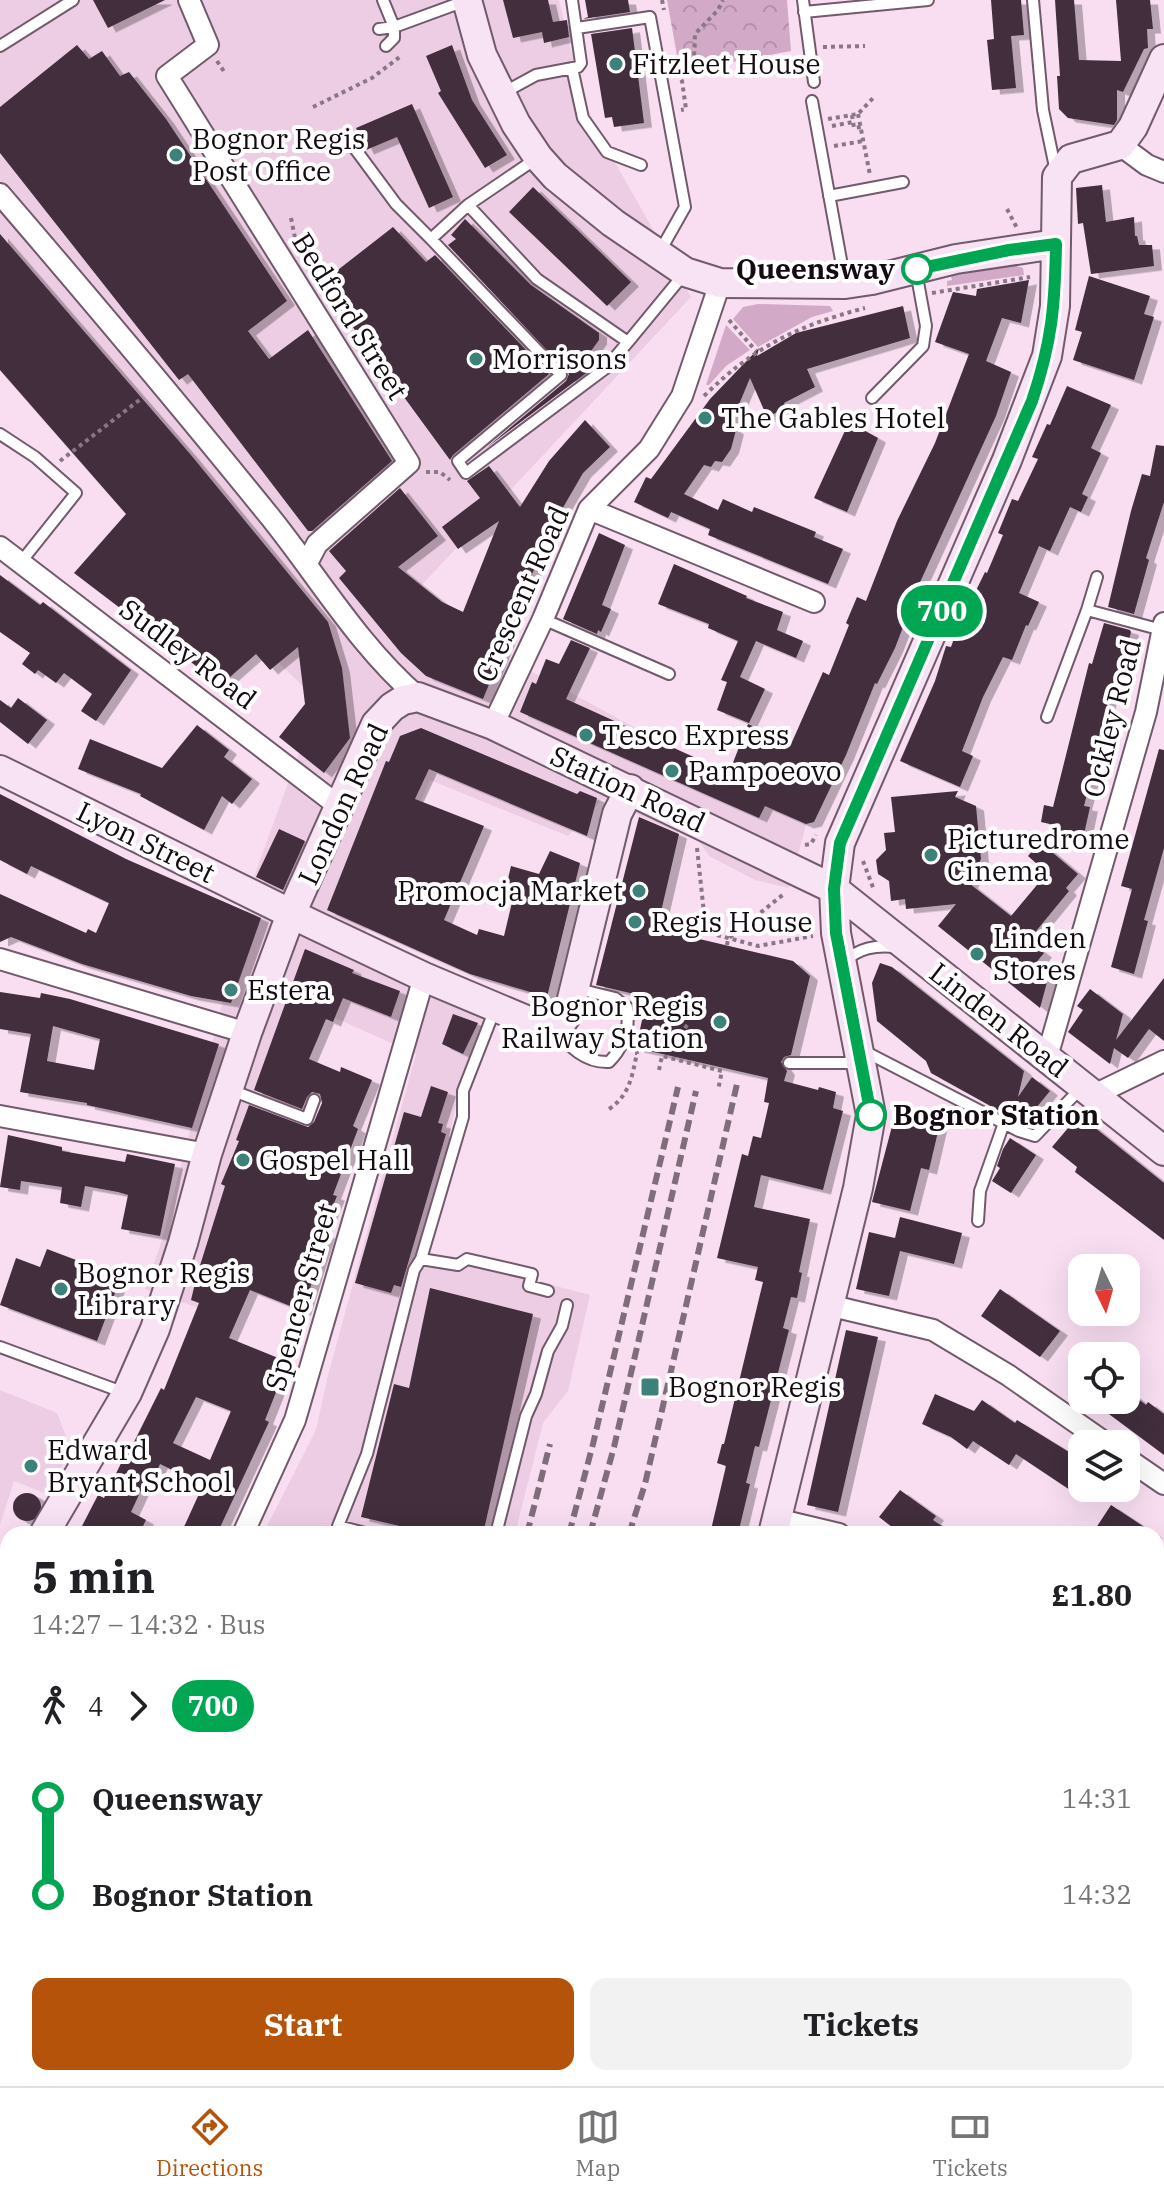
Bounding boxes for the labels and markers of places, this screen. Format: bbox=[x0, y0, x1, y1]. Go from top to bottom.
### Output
place label: Fitzleet House bbox=[632, 45, 820, 82]
marker: Fitzleet House bbox=[607, 55, 625, 73]
place label: Bognor Regis Post Office bbox=[192, 120, 366, 189]
marker: Bognor Regis Post Office bbox=[167, 146, 185, 164]
place label: Queensway bbox=[736, 250, 895, 287]
marker: Queensway bbox=[902, 254, 932, 284]
place label: Morrisons bbox=[492, 340, 627, 377]
marker: Morrisons bbox=[467, 350, 485, 368]
place label: The Gables Hotel bbox=[721, 399, 945, 436]
marker: The Gables Hotel bbox=[696, 409, 714, 427]
place label: Tesco Express bbox=[602, 716, 790, 753]
marker: Tesco Express bbox=[577, 726, 595, 744]
place label: Pampoeovo bbox=[688, 752, 842, 789]
marker: Pampoeovo bbox=[663, 762, 681, 780]
place label: Picturedrome Cinema bbox=[947, 820, 1130, 889]
marker: Picturedrome Cinema bbox=[922, 846, 940, 864]
place label: Promocja Market bbox=[397, 872, 623, 909]
marker: Promocja Market bbox=[630, 882, 648, 900]
place label: Regis House bbox=[651, 903, 812, 940]
marker: Regis House bbox=[626, 913, 644, 931]
place label: Linden Stores bbox=[993, 919, 1086, 988]
marker: Linden Stores bbox=[968, 945, 986, 963]
place label: Estera bbox=[247, 971, 331, 1008]
marker: Estera bbox=[222, 981, 240, 999]
place label: Bognor Regis Railway Station bbox=[501, 987, 704, 1056]
marker: Bognor Regis Railway Station bbox=[711, 1013, 729, 1031]
place label: Bognor Station bbox=[893, 1096, 1099, 1133]
marker: Bognor Station bbox=[856, 1100, 886, 1130]
place label: Gospel Hall bbox=[259, 1141, 410, 1178]
marker: Gospel Hall bbox=[234, 1151, 252, 1169]
place label: Bognor Regis Library bbox=[77, 1254, 251, 1323]
marker: Bognor Regis Library bbox=[52, 1280, 70, 1298]
place label: Bognor Regis bbox=[668, 1368, 842, 1405]
marker: Bognor Regis bbox=[639, 1376, 661, 1398]
place label: Edward Bryant School bbox=[47, 1431, 232, 1500]
marker: Edward Bryant School bbox=[22, 1457, 40, 1475]

